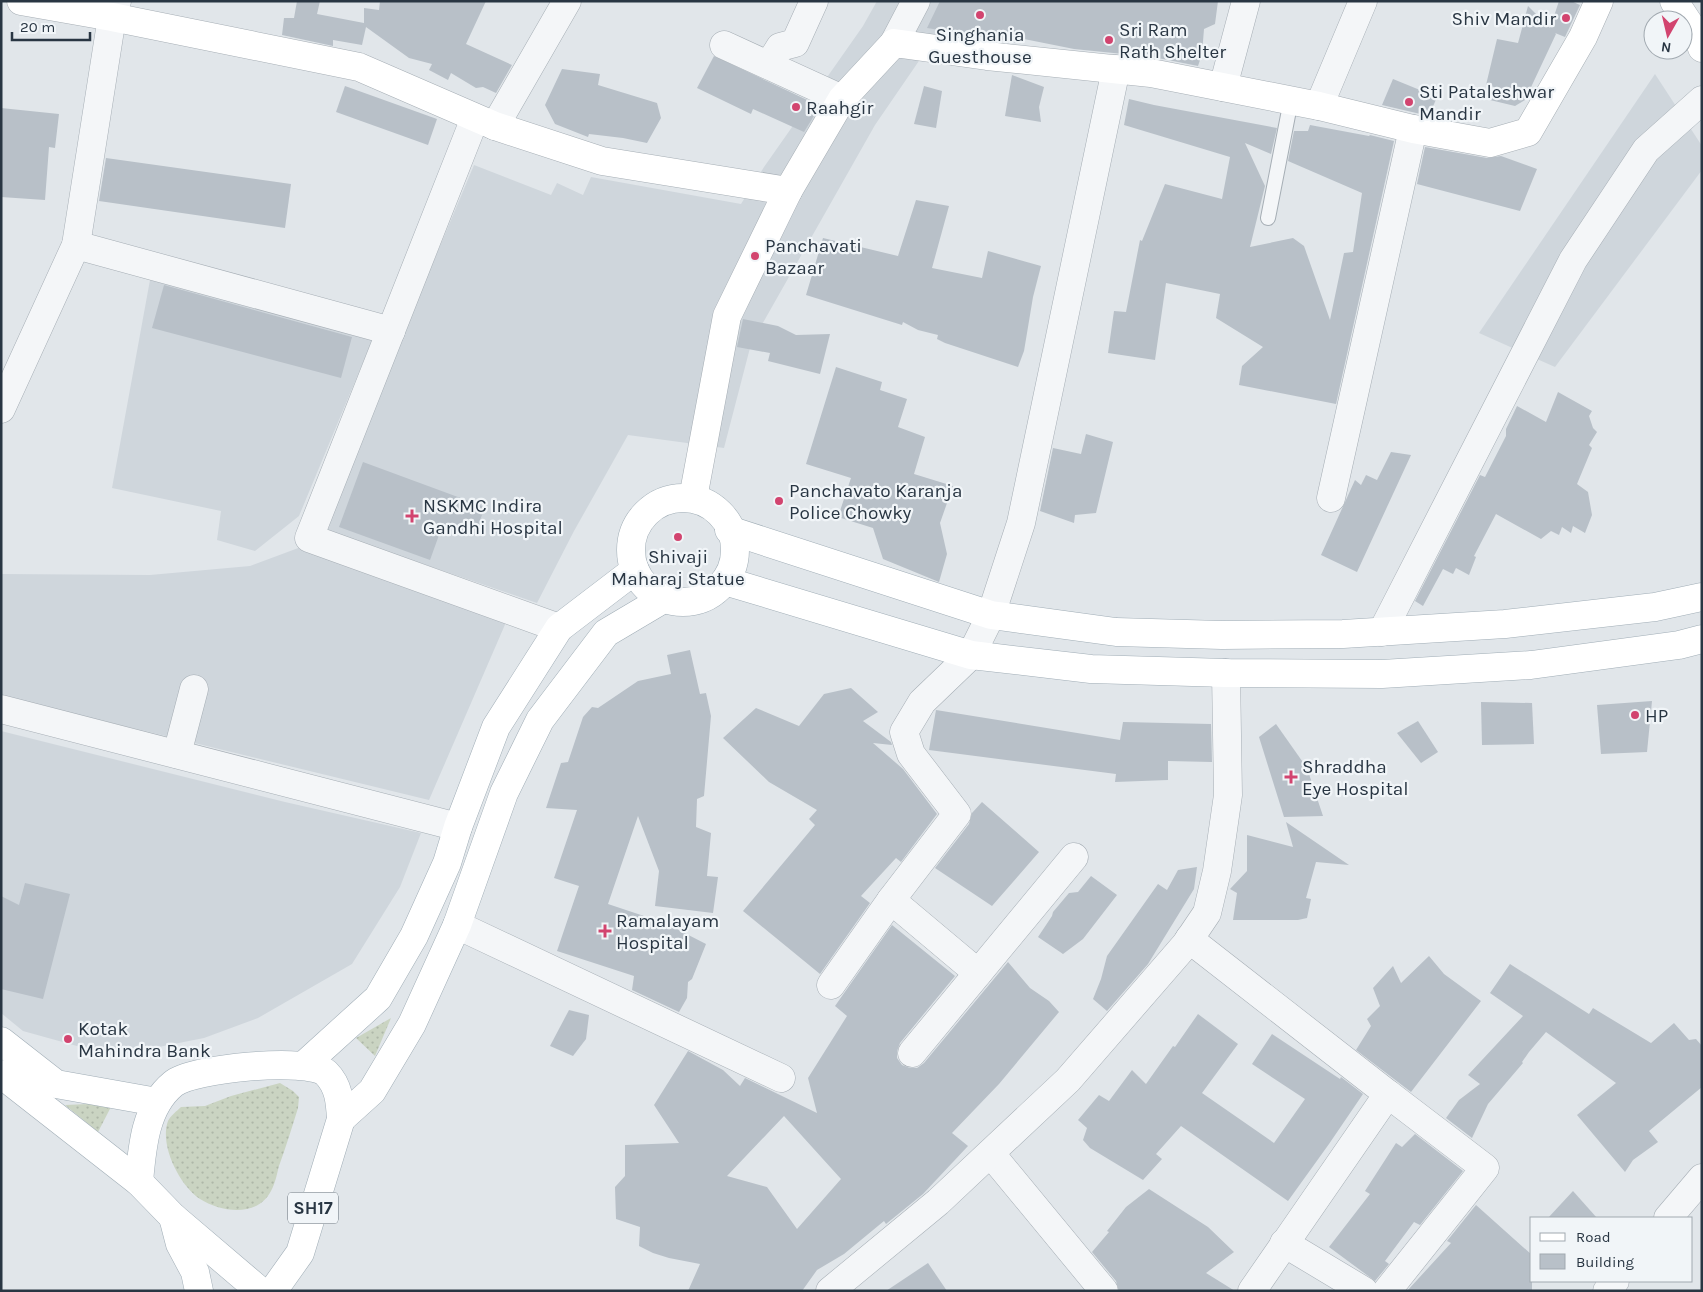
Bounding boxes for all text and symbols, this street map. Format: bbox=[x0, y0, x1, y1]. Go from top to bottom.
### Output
place label: Shiv Mandir bbox=[1452, 8, 1556, 30]
marker: Singhania Guesthouse bbox=[974, 9, 986, 21]
scale bar bbox=[12, 10, 90, 42]
north arrow bbox=[1643, 10, 1693, 60]
marker: Shiv Mandir bbox=[1560, 12, 1572, 24]
text: 20 m bbox=[20, 18, 55, 36]
place label: Sri Ram Rath Shelter bbox=[1119, 19, 1226, 63]
place label: Singhania Guesthouse bbox=[928, 24, 1032, 68]
marker: Sri Ram Rath Shelter bbox=[1103, 34, 1115, 46]
text: N bbox=[1660, 38, 1672, 56]
place label: Sti Pataleshwar Mandir bbox=[1419, 81, 1554, 125]
marker: Sti Pataleshwar Mandir bbox=[1403, 96, 1415, 108]
place label: Raahgir bbox=[806, 97, 873, 119]
marker: Raahgir bbox=[790, 101, 802, 113]
place label: Panchavati Bazaar bbox=[765, 235, 862, 279]
marker: Panchavati Bazaar bbox=[749, 250, 761, 262]
place label: Panchavato Karanja Police Chowky bbox=[789, 480, 962, 524]
place label: NSKMC Indira Gandhi Hospital bbox=[423, 495, 563, 539]
marker: Panchavato Karanja Police Chowky bbox=[773, 495, 785, 507]
marker: NSKMC Indira Gandhi Hospital bbox=[405, 509, 419, 523]
marker: Shivaji Maharaj Statue bbox=[672, 531, 684, 543]
place label: Shivaji Maharaj Statue bbox=[611, 546, 745, 590]
place label: HP bbox=[1645, 705, 1668, 727]
marker: HP bbox=[1629, 709, 1641, 721]
place label: Shraddha Eye Hospital bbox=[1302, 756, 1409, 800]
marker: Shraddha Eye Hospital bbox=[1284, 770, 1298, 784]
place label: Ramalayam Hospital bbox=[616, 910, 719, 954]
marker: Ramalayam Hospital bbox=[598, 924, 612, 938]
place label: Kotak Mahindra Bank bbox=[78, 1018, 211, 1062]
marker: Kotak Mahindra Bank bbox=[62, 1033, 74, 1045]
road number: SH17 bbox=[288, 1192, 338, 1224]
legend bbox=[1530, 1217, 1693, 1282]
text: Road bbox=[1576, 1228, 1611, 1246]
text: Building bbox=[1576, 1253, 1634, 1271]

